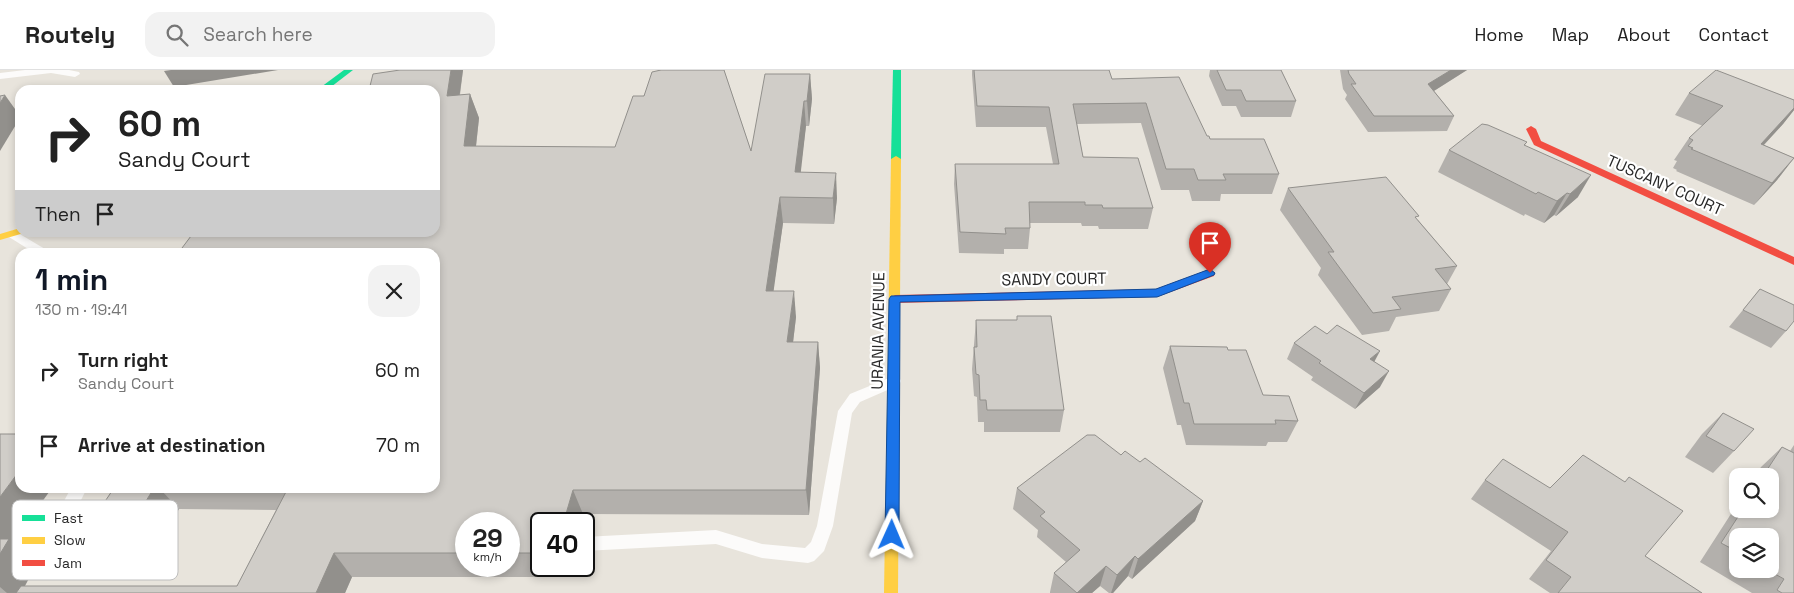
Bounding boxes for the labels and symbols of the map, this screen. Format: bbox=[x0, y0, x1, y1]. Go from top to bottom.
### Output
street label: TUSCANY COURT bbox=[1603, 150, 1727, 220]
pin bbox=[1189, 222, 1231, 273]
street label: SANDY COURT bbox=[1001, 268, 1107, 290]
street label: URANIA AVENUE bbox=[866, 272, 890, 390]
legend bbox=[12, 500, 178, 580]
position arrow bbox=[865, 508, 917, 560]
text: Fast bbox=[54, 509, 83, 527]
speed limit sign: 40 bbox=[530, 512, 595, 577]
text: Slow bbox=[54, 531, 86, 549]
text: Jam bbox=[54, 554, 82, 572]

